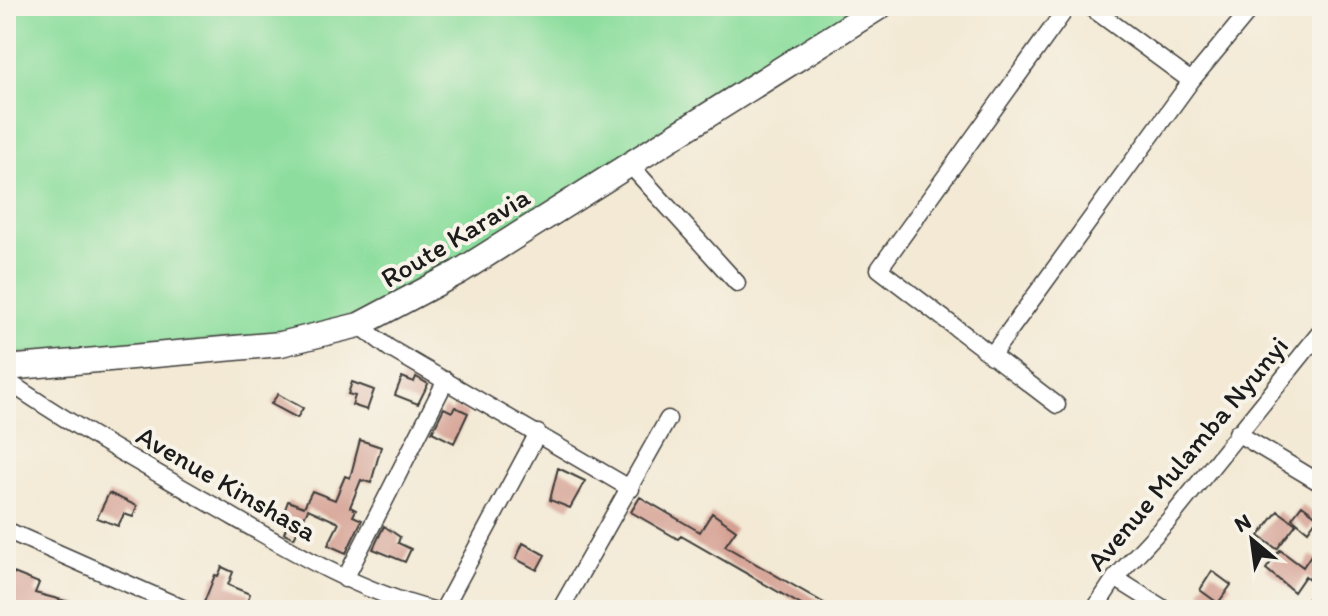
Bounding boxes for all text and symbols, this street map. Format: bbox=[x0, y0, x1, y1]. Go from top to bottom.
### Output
street label: Route Karavia bbox=[374, 179, 536, 295]
street label: Avenue Mulamba Nyunyi bbox=[1080, 330, 1294, 576]
street label: Avenue Kinshasa bbox=[131, 418, 324, 549]
north arrow bbox=[1212, 500, 1292, 580]

